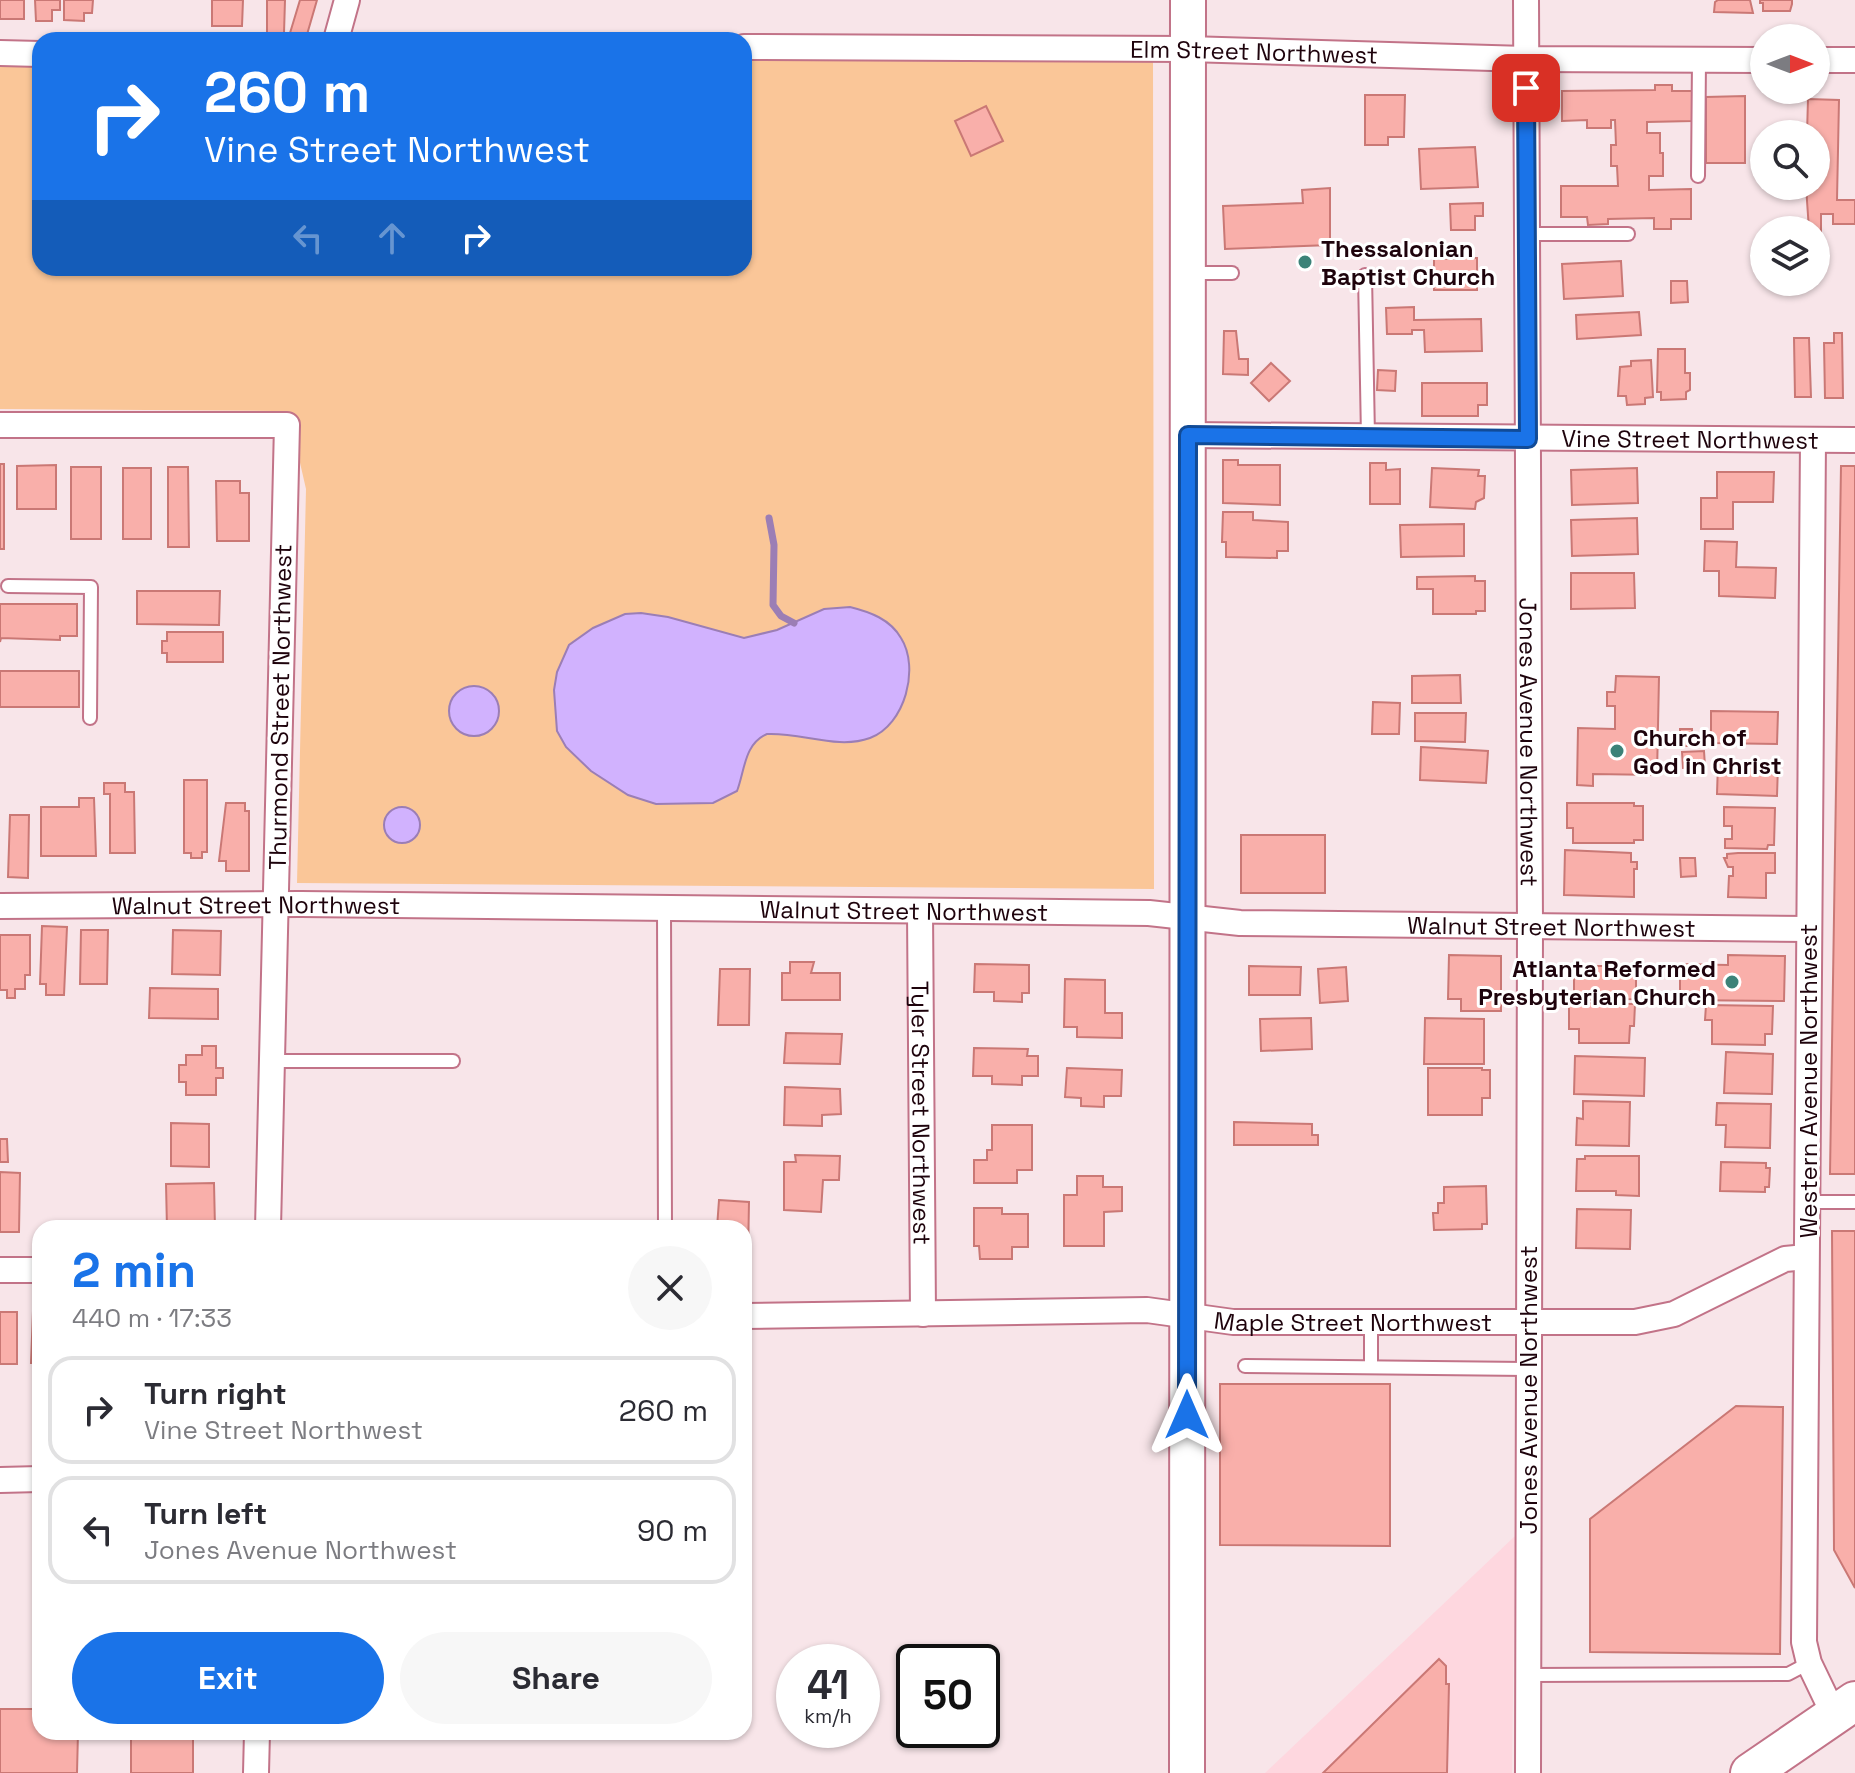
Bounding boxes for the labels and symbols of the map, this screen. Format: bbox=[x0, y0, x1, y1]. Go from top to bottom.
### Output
north arrow bbox=[1750, 24, 1830, 104]
street label: Elm Street Northwest bbox=[1130, 33, 1378, 70]
pin bbox=[1492, 54, 1560, 122]
place label: Thessalonian Baptist Church bbox=[1321, 233, 1495, 292]
marker: Thessalonian Baptist Church bbox=[1296, 253, 1314, 271]
street label: Vine Street Northwest bbox=[1561, 422, 1819, 455]
street label: Thurmond Street Northwest bbox=[262, 544, 298, 870]
street label: Jones Avenue Northwest bbox=[1513, 597, 1545, 887]
place label: Church of God in Christ bbox=[1633, 722, 1782, 781]
marker: Church of God in Christ bbox=[1608, 742, 1626, 760]
street label: Walnut Street Northwest bbox=[112, 888, 400, 921]
street label: Walnut Street Northwest bbox=[759, 893, 1048, 927]
street label: Walnut Street Northwest bbox=[1407, 909, 1696, 943]
street label: Western Avenue Northwest bbox=[1793, 924, 1824, 1238]
place label: Atlanta Reformed Presbyterian Church bbox=[1478, 953, 1716, 1012]
marker: Atlanta Reformed Presbyterian Church bbox=[1723, 973, 1741, 991]
street label: Tyler Street Northwest bbox=[905, 981, 938, 1245]
street label: Jones Avenue Northwest bbox=[1513, 1246, 1544, 1534]
street label: Maple Street Northwest bbox=[1212, 1304, 1492, 1338]
position arrow bbox=[1145, 1373, 1229, 1457]
speed limit sign: 50 bbox=[896, 1644, 1000, 1748]

